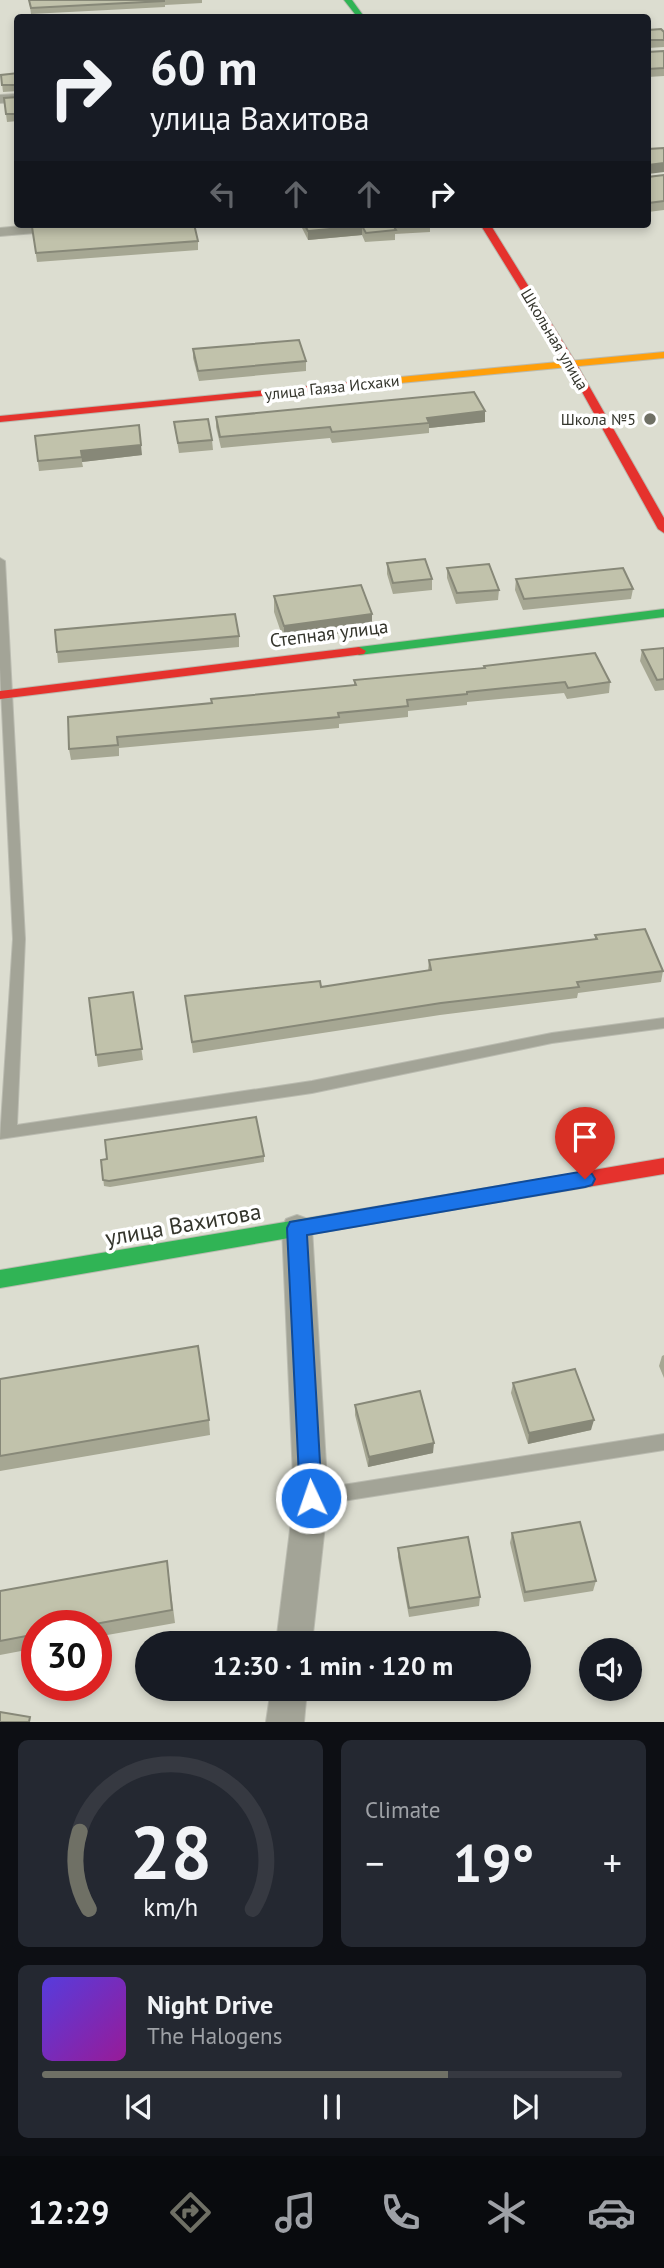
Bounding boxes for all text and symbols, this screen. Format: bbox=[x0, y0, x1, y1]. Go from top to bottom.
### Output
text: 60 m bbox=[150, 35, 257, 99]
icon: right bbox=[35, 42, 126, 133]
text: улица Вахитова bbox=[150, 97, 370, 139]
icon: left bbox=[204, 175, 242, 213]
icon: ahead bbox=[277, 175, 315, 213]
icon: ahead bbox=[350, 175, 388, 213]
icon: right bbox=[423, 175, 461, 213]
street label: Школьная улица bbox=[517, 285, 593, 393]
street label: улица Гаяза Исхаки bbox=[264, 370, 400, 404]
place label: Школа №5 bbox=[561, 409, 636, 429]
marker: Школа №5 bbox=[642, 411, 658, 427]
street label: Степная улица bbox=[269, 614, 389, 652]
pin bbox=[555, 1107, 615, 1179]
icon: arrive bbox=[566, 1118, 604, 1156]
street label: улица Вахитова bbox=[103, 1196, 263, 1252]
position arrow bbox=[274, 1461, 348, 1535]
speed limit sign: 30 bbox=[21, 1610, 112, 1701]
map controls bbox=[579, 1638, 642, 1701]
button: sound bbox=[579, 1638, 642, 1701]
text: 12:30 · 1 min · 120 m bbox=[213, 1649, 453, 1682]
text: Climate bbox=[365, 1795, 440, 1824]
text: 28 bbox=[129, 1806, 212, 1900]
text: 19° bbox=[453, 1829, 534, 1896]
text: − bbox=[365, 1838, 384, 1887]
text: + bbox=[603, 1838, 622, 1887]
text: km/h bbox=[143, 1891, 198, 1923]
text: Night Drive bbox=[147, 1988, 273, 2021]
text: The Halogens bbox=[147, 2021, 282, 2050]
icon: previous bbox=[120, 2088, 158, 2126]
icon: pause bbox=[313, 2088, 351, 2126]
icon: next bbox=[506, 2088, 544, 2126]
icon: directions bbox=[166, 2188, 215, 2237]
icon: music bbox=[271, 2188, 320, 2237]
icon: phone bbox=[376, 2188, 425, 2237]
icon: climate bbox=[482, 2188, 531, 2237]
icon: car bbox=[587, 2188, 636, 2237]
text: 12:29 bbox=[28, 2191, 109, 2233]

